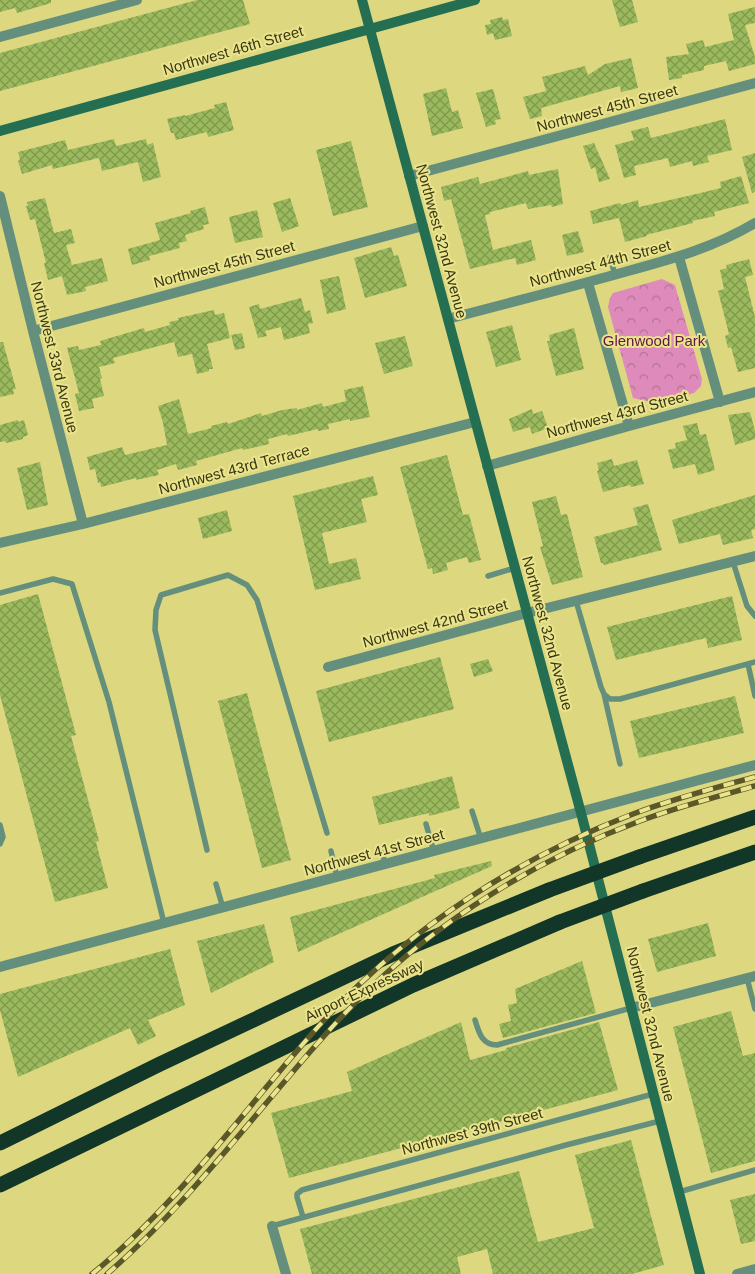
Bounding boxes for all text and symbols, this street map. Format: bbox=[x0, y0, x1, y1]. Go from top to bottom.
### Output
street label: Northwest 46th Street bbox=[161, 22, 306, 78]
street label: Northwest 45th Street bbox=[535, 81, 680, 135]
street label: Northwest 32nd Avenue bbox=[413, 162, 471, 320]
street label: Northwest 44th Street bbox=[528, 236, 673, 290]
street label: Northwest 45th Street bbox=[152, 237, 297, 291]
street label: Northwest 33rd Avenue bbox=[28, 279, 82, 435]
park label: Glenwood Park bbox=[603, 332, 706, 349]
street label: Northwest 43rd Street bbox=[544, 387, 690, 441]
street label: Northwest 43rd Terrace bbox=[157, 441, 311, 497]
street label: Northwest 32nd Avenue bbox=[519, 554, 577, 712]
street label: Northwest 42nd Street bbox=[361, 595, 510, 651]
street label: Northwest 41st Street bbox=[302, 825, 447, 879]
street label: Northwest 32nd Avenue bbox=[624, 945, 678, 1103]
street label: Airport Expressway bbox=[302, 955, 427, 1025]
street label: Northwest 39th Street bbox=[400, 1104, 545, 1158]

